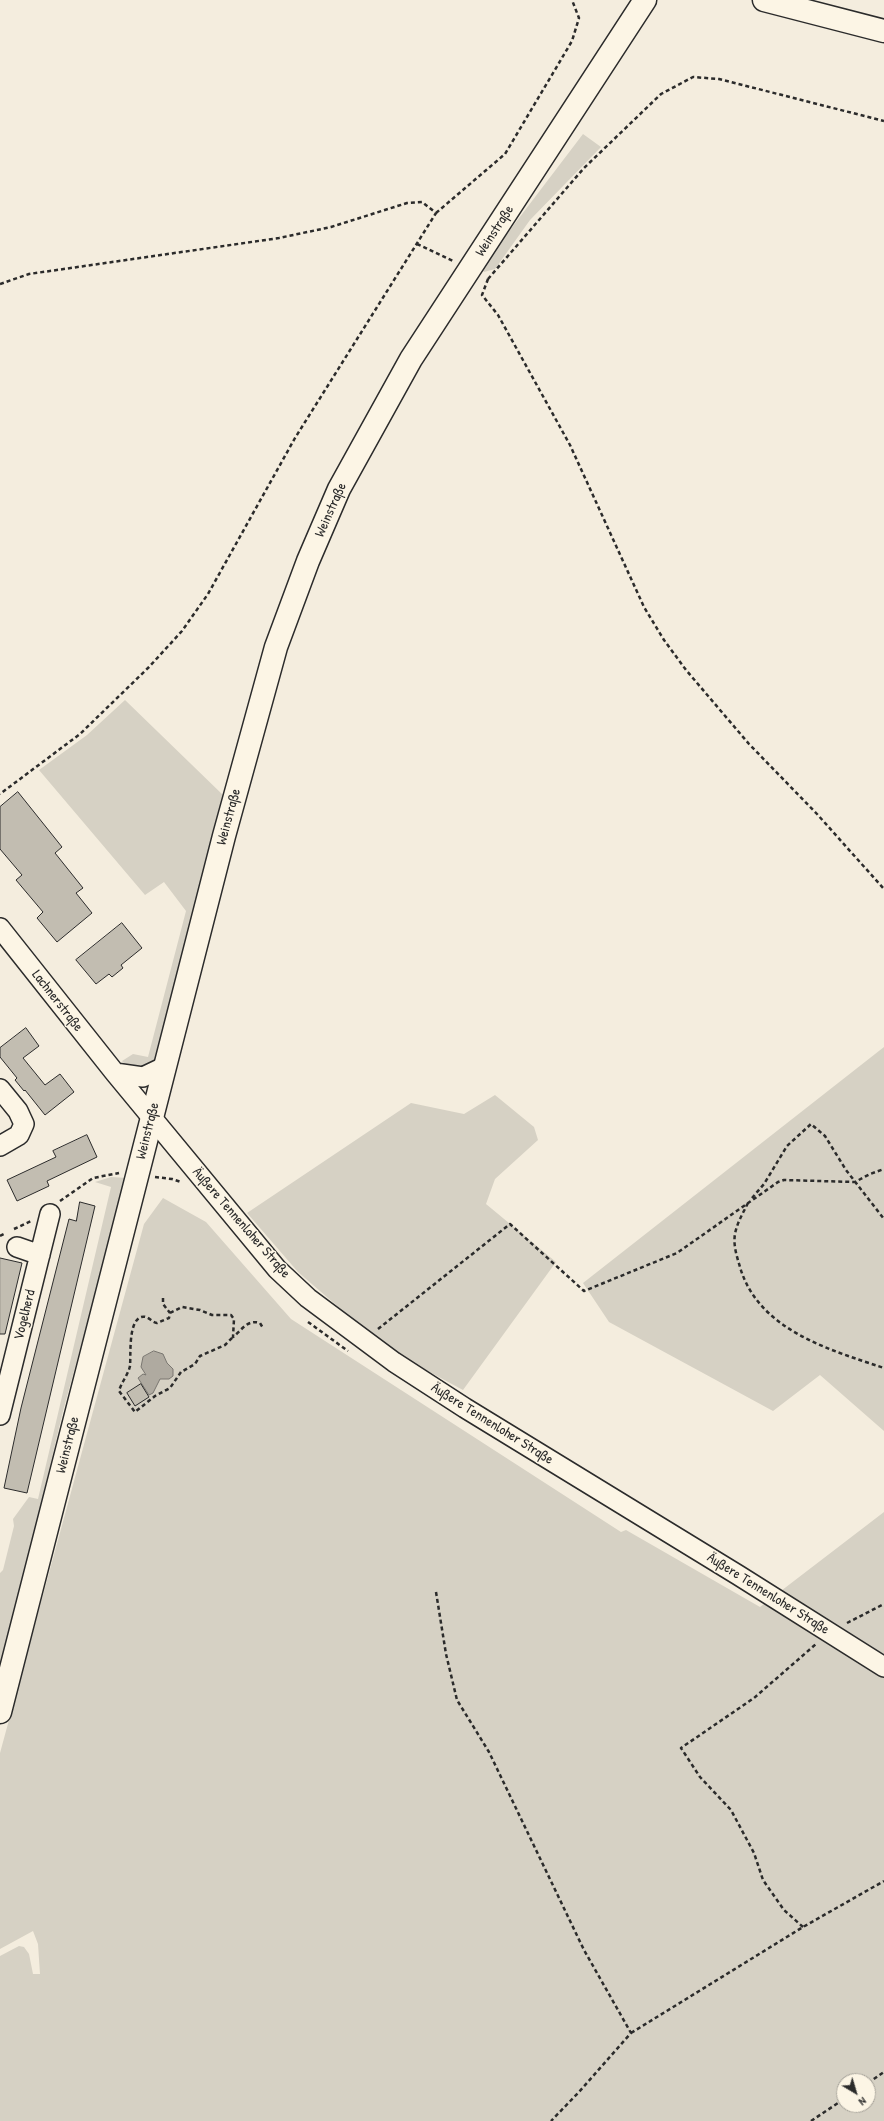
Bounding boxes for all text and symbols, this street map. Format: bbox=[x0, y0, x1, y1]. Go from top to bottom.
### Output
street label: Weinstraße bbox=[472, 202, 518, 260]
street label: Weinstraße bbox=[312, 480, 350, 540]
street label: Weinstraße bbox=[213, 787, 245, 847]
street label: Lachnerstraße bbox=[28, 967, 86, 1035]
street label: Weinstraße bbox=[133, 1101, 163, 1161]
street label: Äußere Tennenloher Straße bbox=[188, 1164, 294, 1282]
street label: Vogelherd bbox=[11, 1288, 39, 1342]
street label: Äußere Tennenloher Straße bbox=[428, 1380, 556, 1468]
street label: Weinstraße bbox=[53, 1415, 83, 1475]
street label: Äußere Tennenloher Straße bbox=[704, 1550, 832, 1638]
north arrow bbox=[836, 2073, 876, 2113]
text: N bbox=[856, 2094, 869, 2109]

